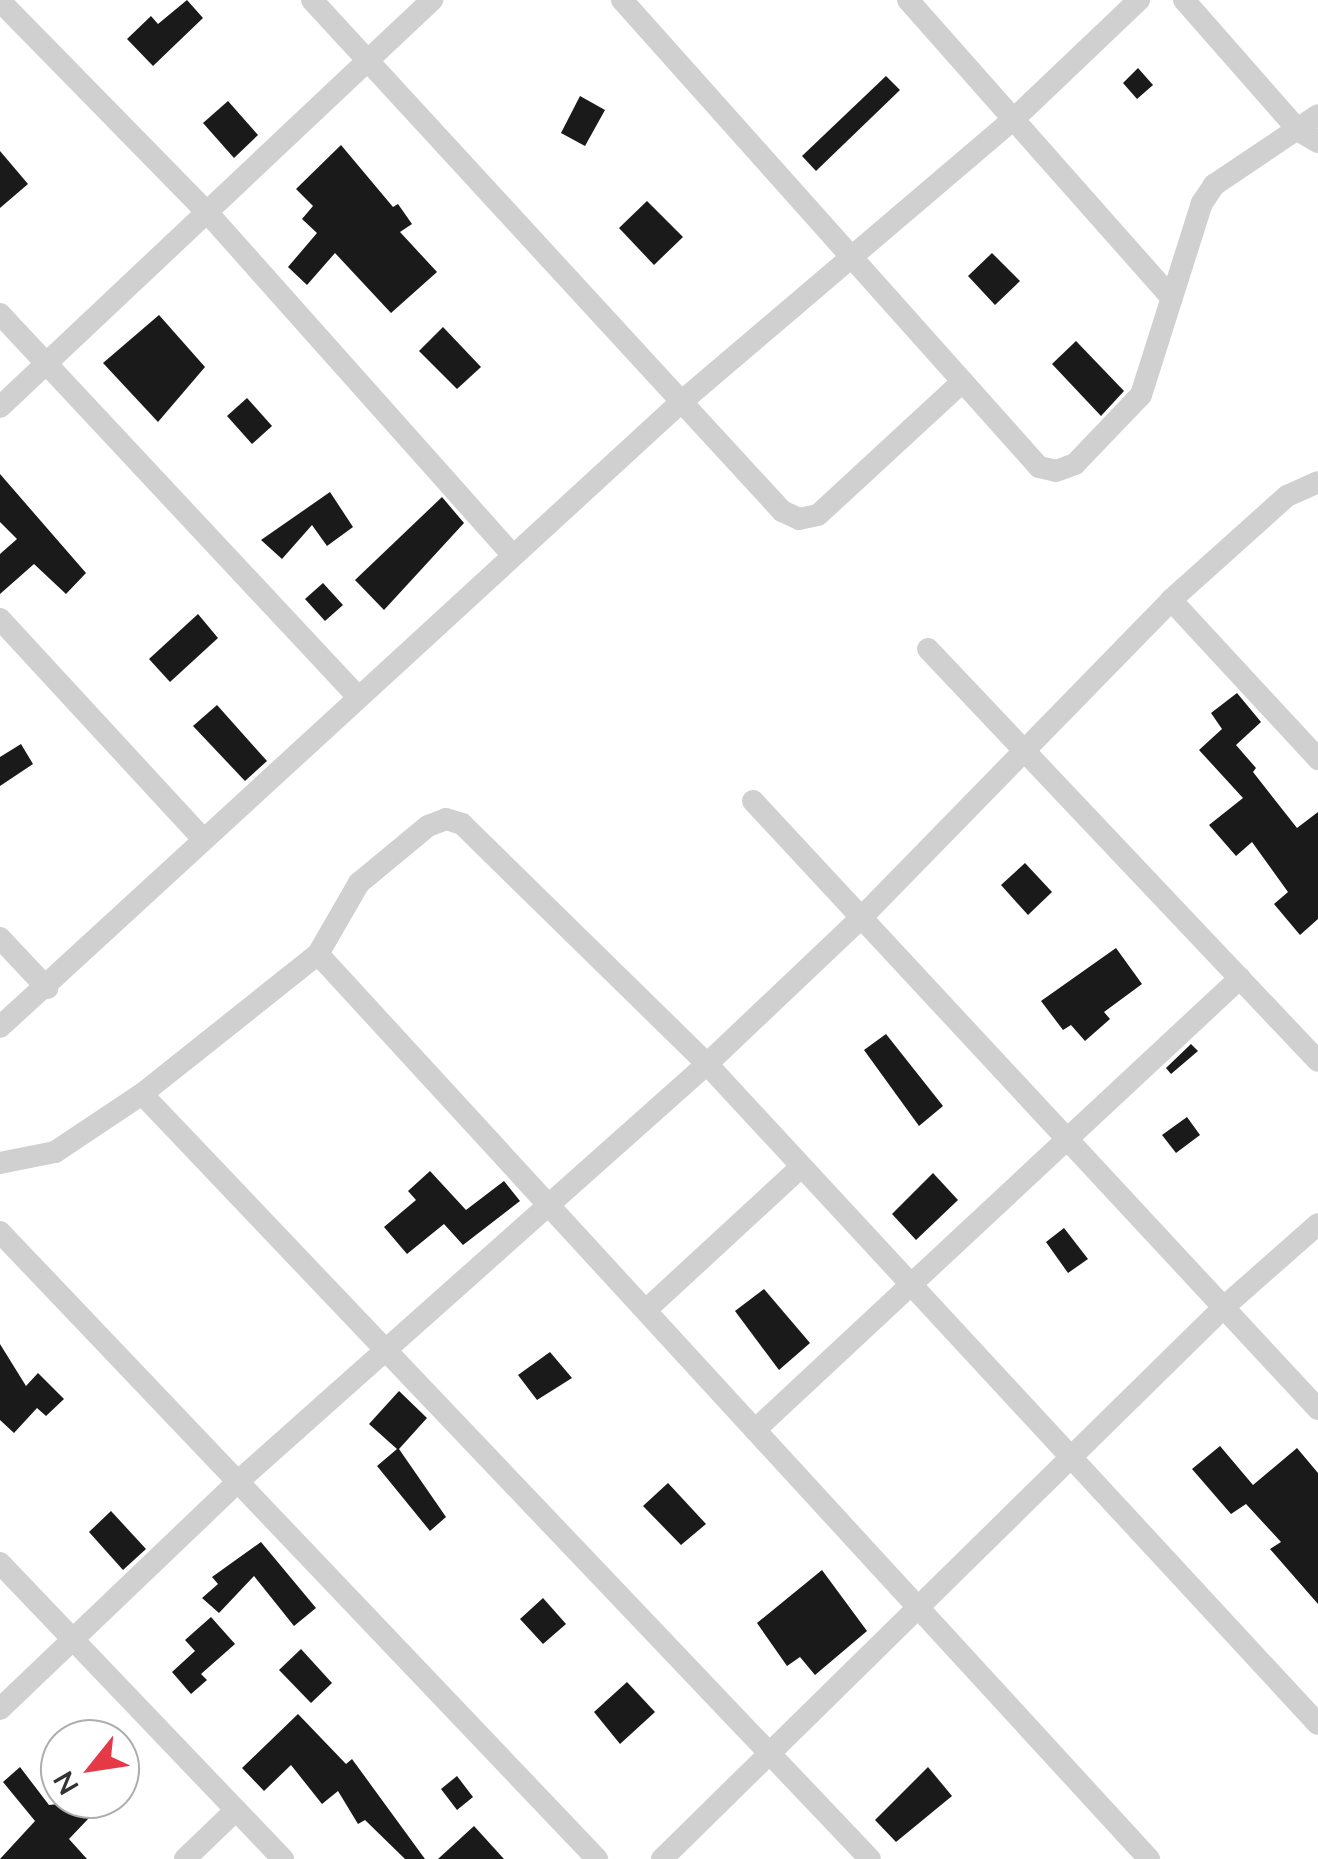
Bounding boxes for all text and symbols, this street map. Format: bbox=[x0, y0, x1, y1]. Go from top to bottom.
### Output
north arrow bbox=[40, 1719, 140, 1819]
text: N bbox=[45, 1765, 86, 1801]

